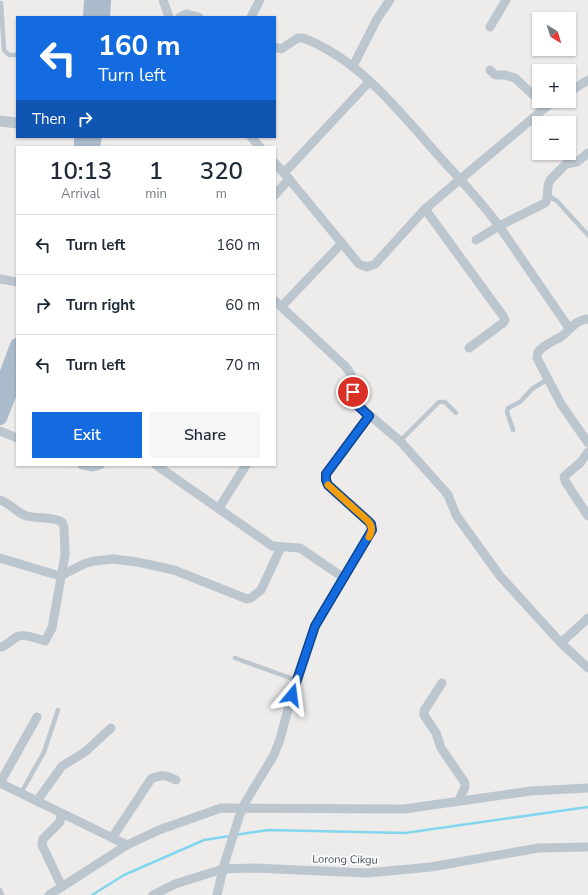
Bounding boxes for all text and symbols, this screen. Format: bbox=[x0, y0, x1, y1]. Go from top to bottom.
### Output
north arrow bbox=[532, 12, 576, 56]
map controls bbox=[532, 12, 576, 160]
text: 160 m bbox=[98, 27, 181, 65]
icon: left bbox=[32, 32, 84, 84]
text: Turn left bbox=[98, 63, 166, 87]
button: + bbox=[532, 64, 576, 108]
icon: right bbox=[74, 108, 96, 130]
text: Then bbox=[32, 109, 66, 129]
button: − bbox=[532, 116, 576, 160]
text: 10:13 bbox=[49, 155, 112, 187]
text: 1 bbox=[149, 155, 163, 187]
text: 320 bbox=[200, 155, 243, 187]
text: Arrival bbox=[61, 185, 100, 203]
text: min bbox=[145, 185, 167, 203]
text: m bbox=[216, 185, 227, 203]
icon: left bbox=[32, 234, 54, 256]
text: Turn left bbox=[66, 235, 125, 255]
text: 160 m bbox=[216, 235, 260, 255]
icon: right bbox=[32, 294, 54, 316]
text: Turn right bbox=[66, 295, 135, 315]
text: 60 m bbox=[225, 295, 260, 315]
icon: left bbox=[32, 354, 54, 376]
text: Turn left bbox=[66, 355, 125, 375]
text: 70 m bbox=[225, 355, 260, 375]
pin bbox=[336, 375, 370, 409]
icon: arrive bbox=[342, 381, 364, 403]
button: Exit bbox=[32, 412, 142, 458]
button: Share bbox=[150, 412, 260, 458]
position arrow bbox=[271, 674, 313, 716]
street label: Lorong Cikgu bbox=[312, 851, 378, 868]

